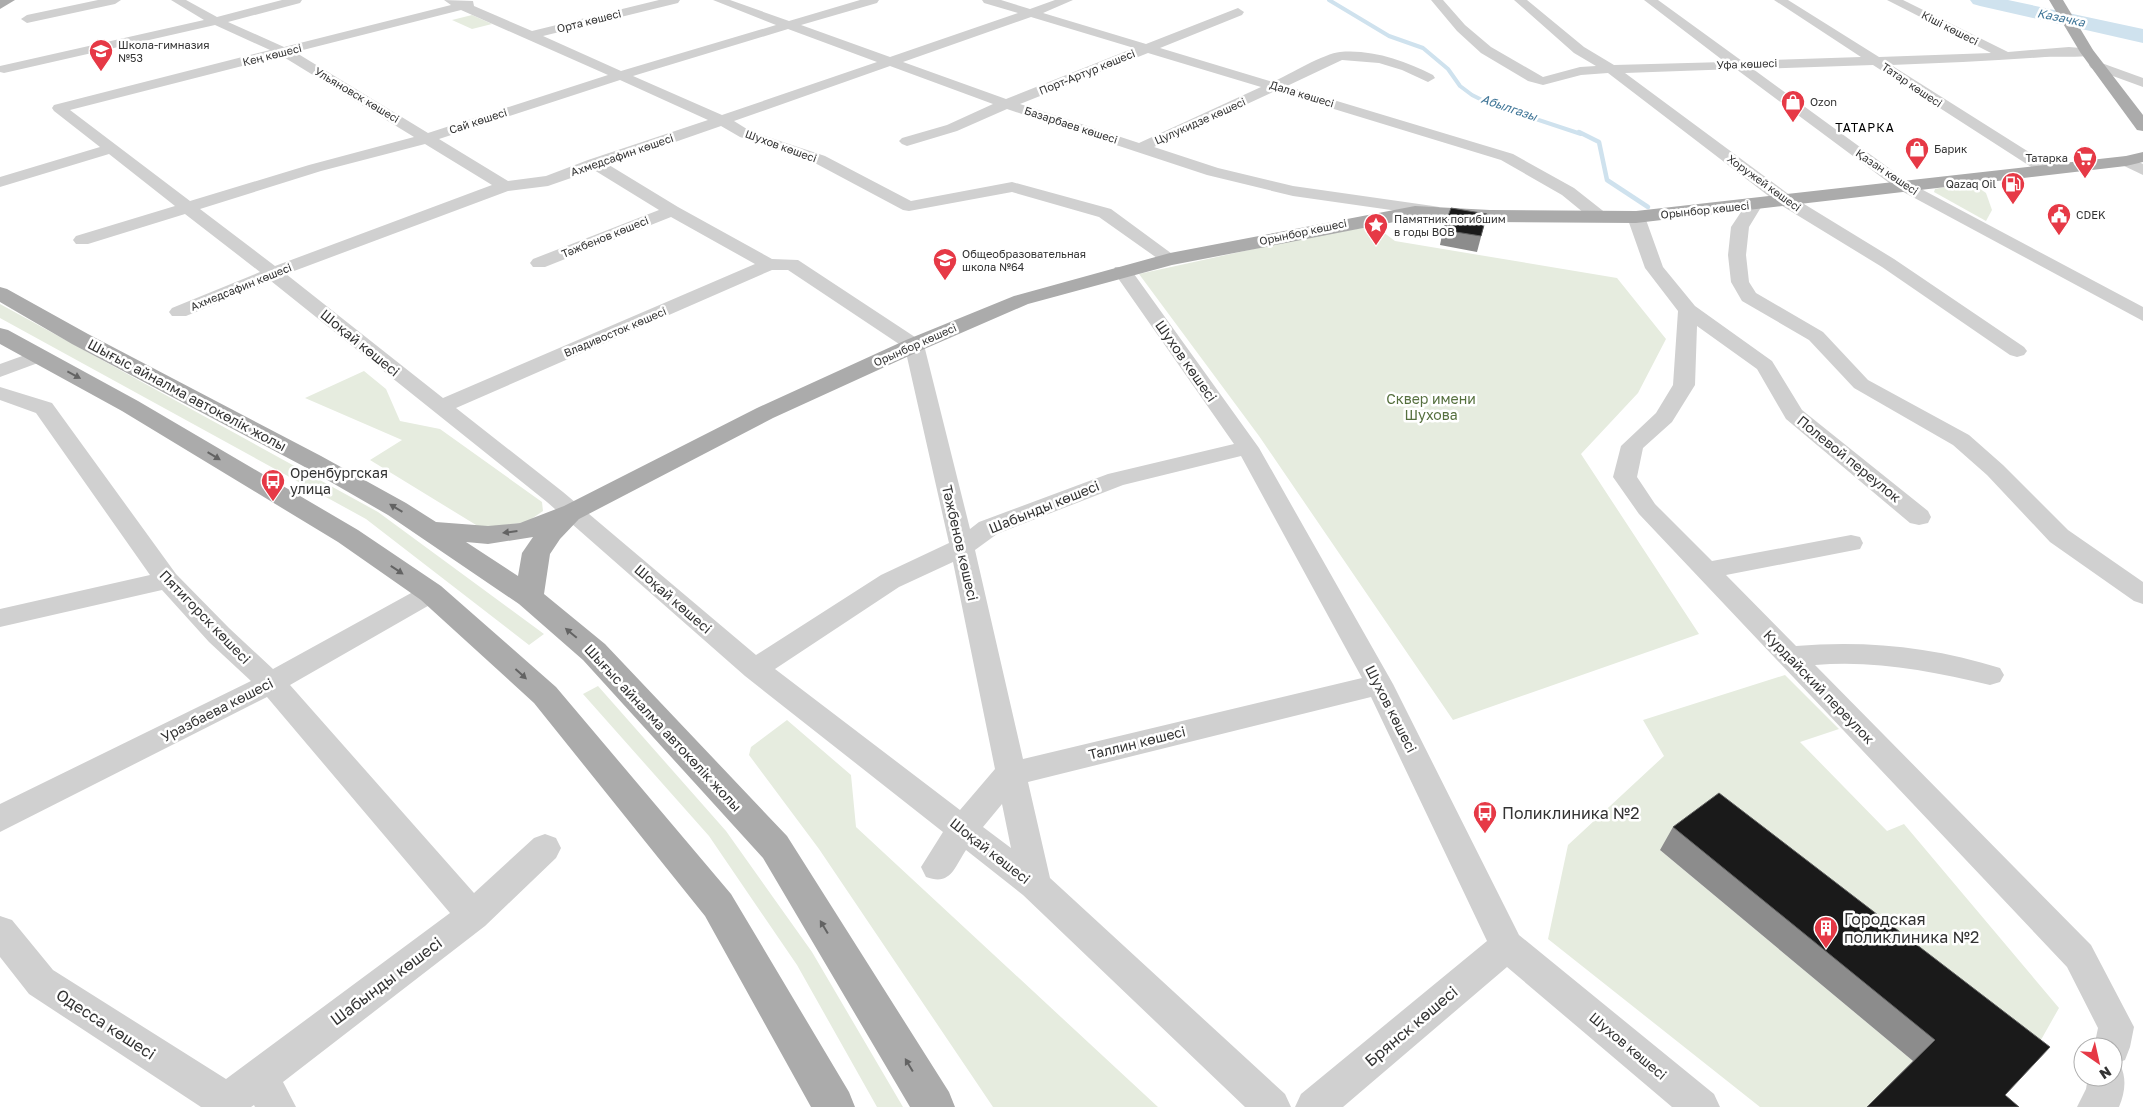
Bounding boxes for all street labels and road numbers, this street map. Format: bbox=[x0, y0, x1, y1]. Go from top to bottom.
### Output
street label: Орта көшесі bbox=[555, 6, 622, 35]
street label: Кіші көшесі bbox=[1920, 8, 1981, 47]
street label: Кең көшесі bbox=[241, 41, 303, 68]
street label: Порт-Артур көшесі bbox=[1037, 46, 1137, 97]
street label: Уфа көшесі bbox=[1716, 56, 1778, 71]
street label: Татар көшесі bbox=[1880, 60, 1945, 110]
street label: Ульяновск көшесі bbox=[313, 64, 402, 125]
street label: Дала көшесі bbox=[1268, 78, 1336, 109]
street label: Цулукидзе көшесі bbox=[1152, 95, 1247, 146]
street label: Базарбаев көшесі bbox=[1023, 103, 1119, 146]
street label: Сай көшесі bbox=[447, 105, 508, 136]
street label: Шухов көшесі bbox=[744, 127, 819, 165]
street label: Ахмедсафин көшесі bbox=[569, 131, 675, 178]
street label: Қазан көшесі bbox=[1854, 146, 1921, 197]
street label: Хоружей көшесі bbox=[1725, 152, 1804, 214]
street label: Орынбор көшесі bbox=[1660, 198, 1750, 221]
street label: Тәжбенов көшесі bbox=[559, 213, 650, 260]
street label: Орынбор көшесі bbox=[1258, 216, 1348, 247]
street label: Ахмедсафин көшесі bbox=[188, 260, 293, 313]
street label: Владивосток көшесі bbox=[562, 304, 668, 359]
street label: Шоқай көшесі bbox=[317, 305, 403, 380]
street label: Шухов көшесі bbox=[1152, 317, 1221, 405]
street label: Орынбор көшесі bbox=[871, 320, 958, 369]
street label: Шығыс айналма автокөлік жолы bbox=[85, 335, 289, 454]
street label: Полевой переулок bbox=[1794, 412, 1905, 506]
street label: Шабынды көшесі bbox=[986, 477, 1102, 536]
street label: Тәжбенов көшесі bbox=[939, 483, 982, 602]
street label: Шоқай көшесі bbox=[631, 560, 715, 637]
street label: Пятигорск көшесі bbox=[156, 566, 254, 667]
street label: Курдайский переулок bbox=[1760, 626, 1878, 747]
street label: Шығыс айналма автокөлік жолы bbox=[581, 640, 745, 815]
street label: Шухов көшесі bbox=[1362, 662, 1421, 755]
street label: Уразбаева көшесі bbox=[158, 674, 276, 745]
street label: Таллин көшесі bbox=[1087, 722, 1187, 763]
street label: Шоқай көшесі bbox=[947, 814, 1034, 887]
street label: Шабынды көшесі bbox=[326, 933, 446, 1029]
street label: Брянск көшесі bbox=[1361, 981, 1461, 1071]
street label: Одесса көшесі bbox=[53, 984, 159, 1064]
street label: Шухов көшесі bbox=[1586, 1008, 1670, 1083]

